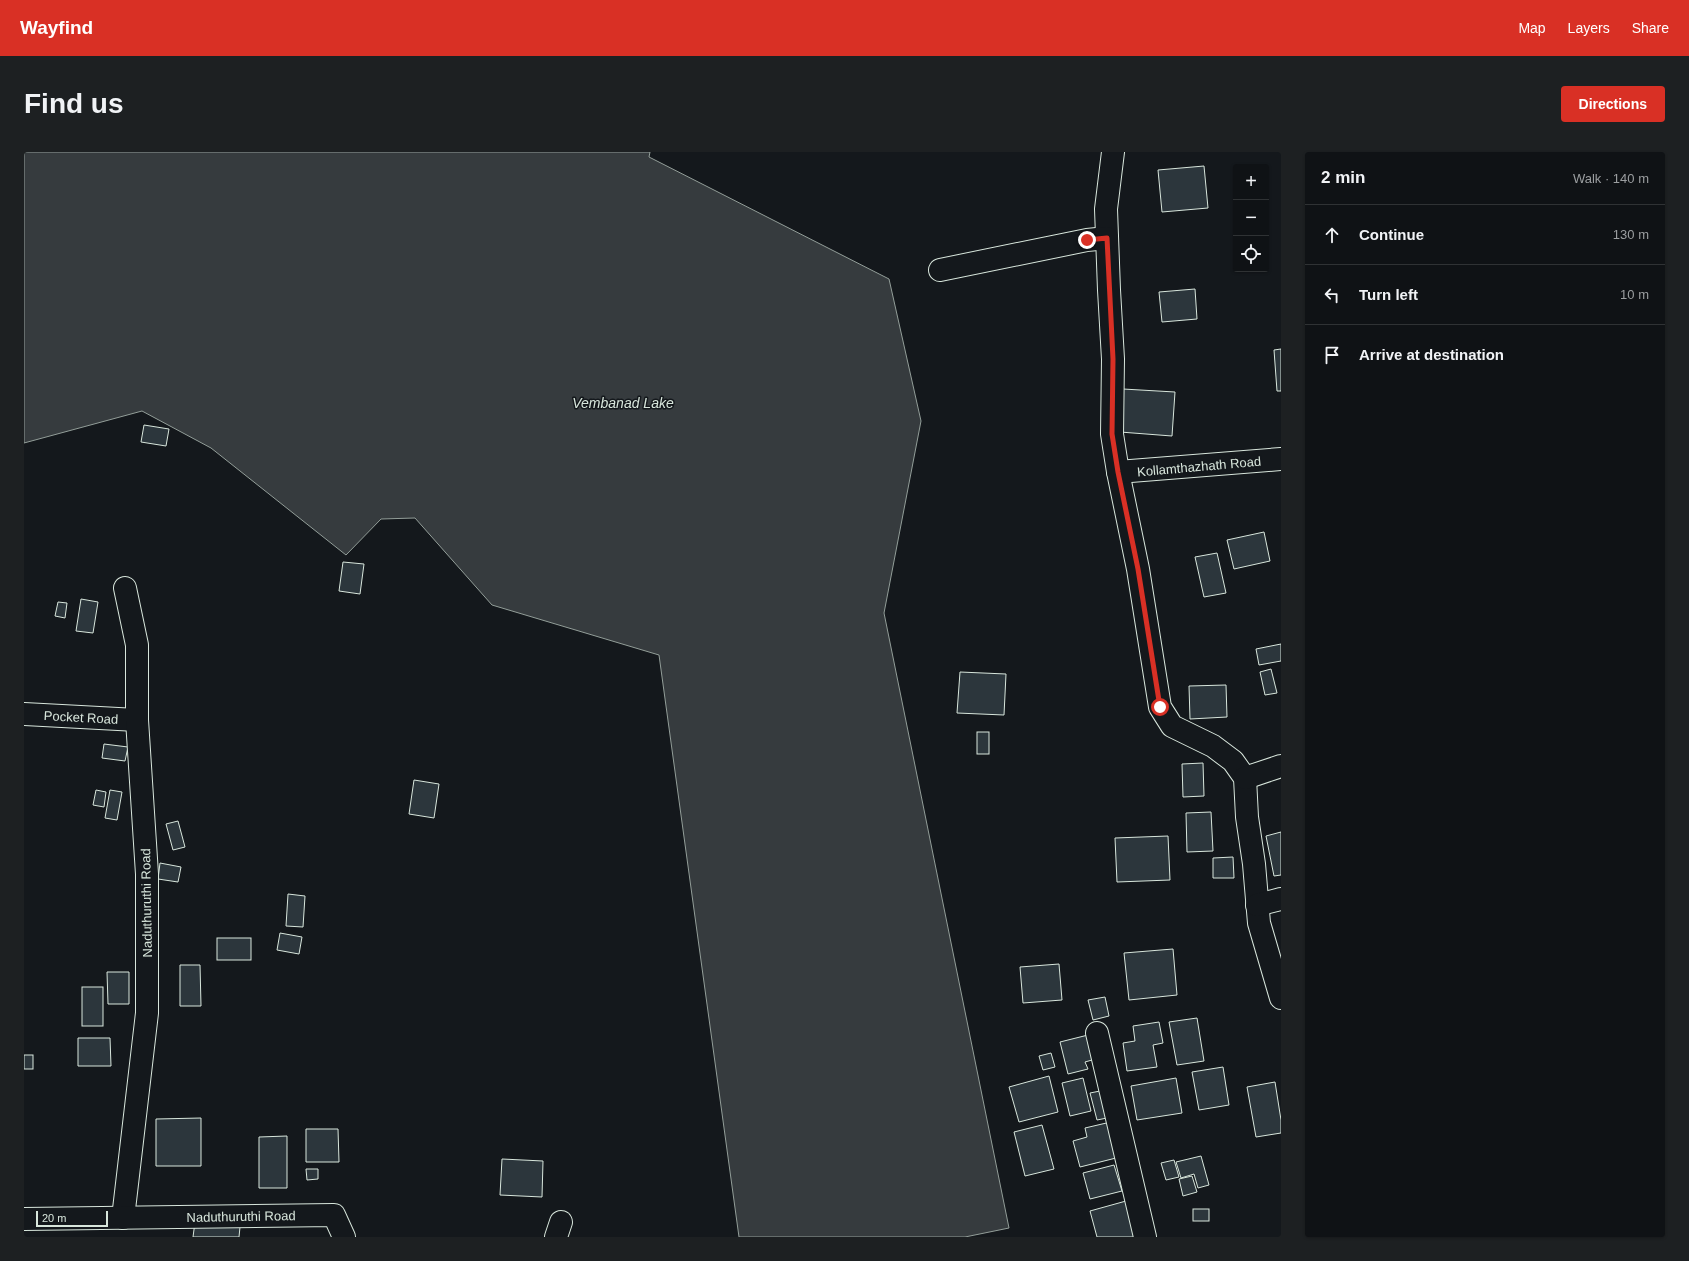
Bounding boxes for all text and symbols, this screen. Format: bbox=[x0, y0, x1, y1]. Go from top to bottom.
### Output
text: Wayfind bbox=[20, 17, 93, 38]
text: Map bbox=[1518, 20, 1546, 36]
text: Layers bbox=[1568, 20, 1610, 36]
text: Share bbox=[1632, 20, 1669, 36]
button: Directions bbox=[1561, 86, 1665, 122]
text: Find us bbox=[24, 88, 124, 119]
map controls bbox=[1233, 164, 1269, 272]
button: + bbox=[1233, 164, 1269, 200]
text: 2 min bbox=[1321, 168, 1365, 187]
text: Walk · 140 m bbox=[1573, 171, 1649, 186]
button: − bbox=[1233, 200, 1269, 236]
icon: ahead bbox=[1321, 224, 1343, 246]
text: Continue bbox=[1359, 226, 1424, 243]
text: 130 m bbox=[1613, 227, 1649, 242]
route end bbox=[1078, 231, 1096, 249]
button: locate bbox=[1233, 236, 1269, 272]
icon: left bbox=[1321, 284, 1343, 306]
text: Turn left bbox=[1359, 286, 1418, 303]
text: 10 m bbox=[1620, 287, 1649, 302]
icon: arrive bbox=[1321, 344, 1343, 366]
text: Arrive at destination bbox=[1359, 346, 1504, 363]
water label: Vembanad Lake bbox=[572, 395, 674, 411]
street label: Kollamthazhath Road bbox=[1136, 454, 1262, 479]
route start bbox=[1151, 698, 1169, 716]
street label: Pocket Road bbox=[43, 708, 119, 727]
street label: Naduthuruthi Road bbox=[138, 848, 155, 958]
street label: Naduthuruthi Road bbox=[186, 1208, 296, 1225]
scale bar bbox=[36, 1209, 108, 1228]
text: 20 m bbox=[42, 1212, 66, 1224]

